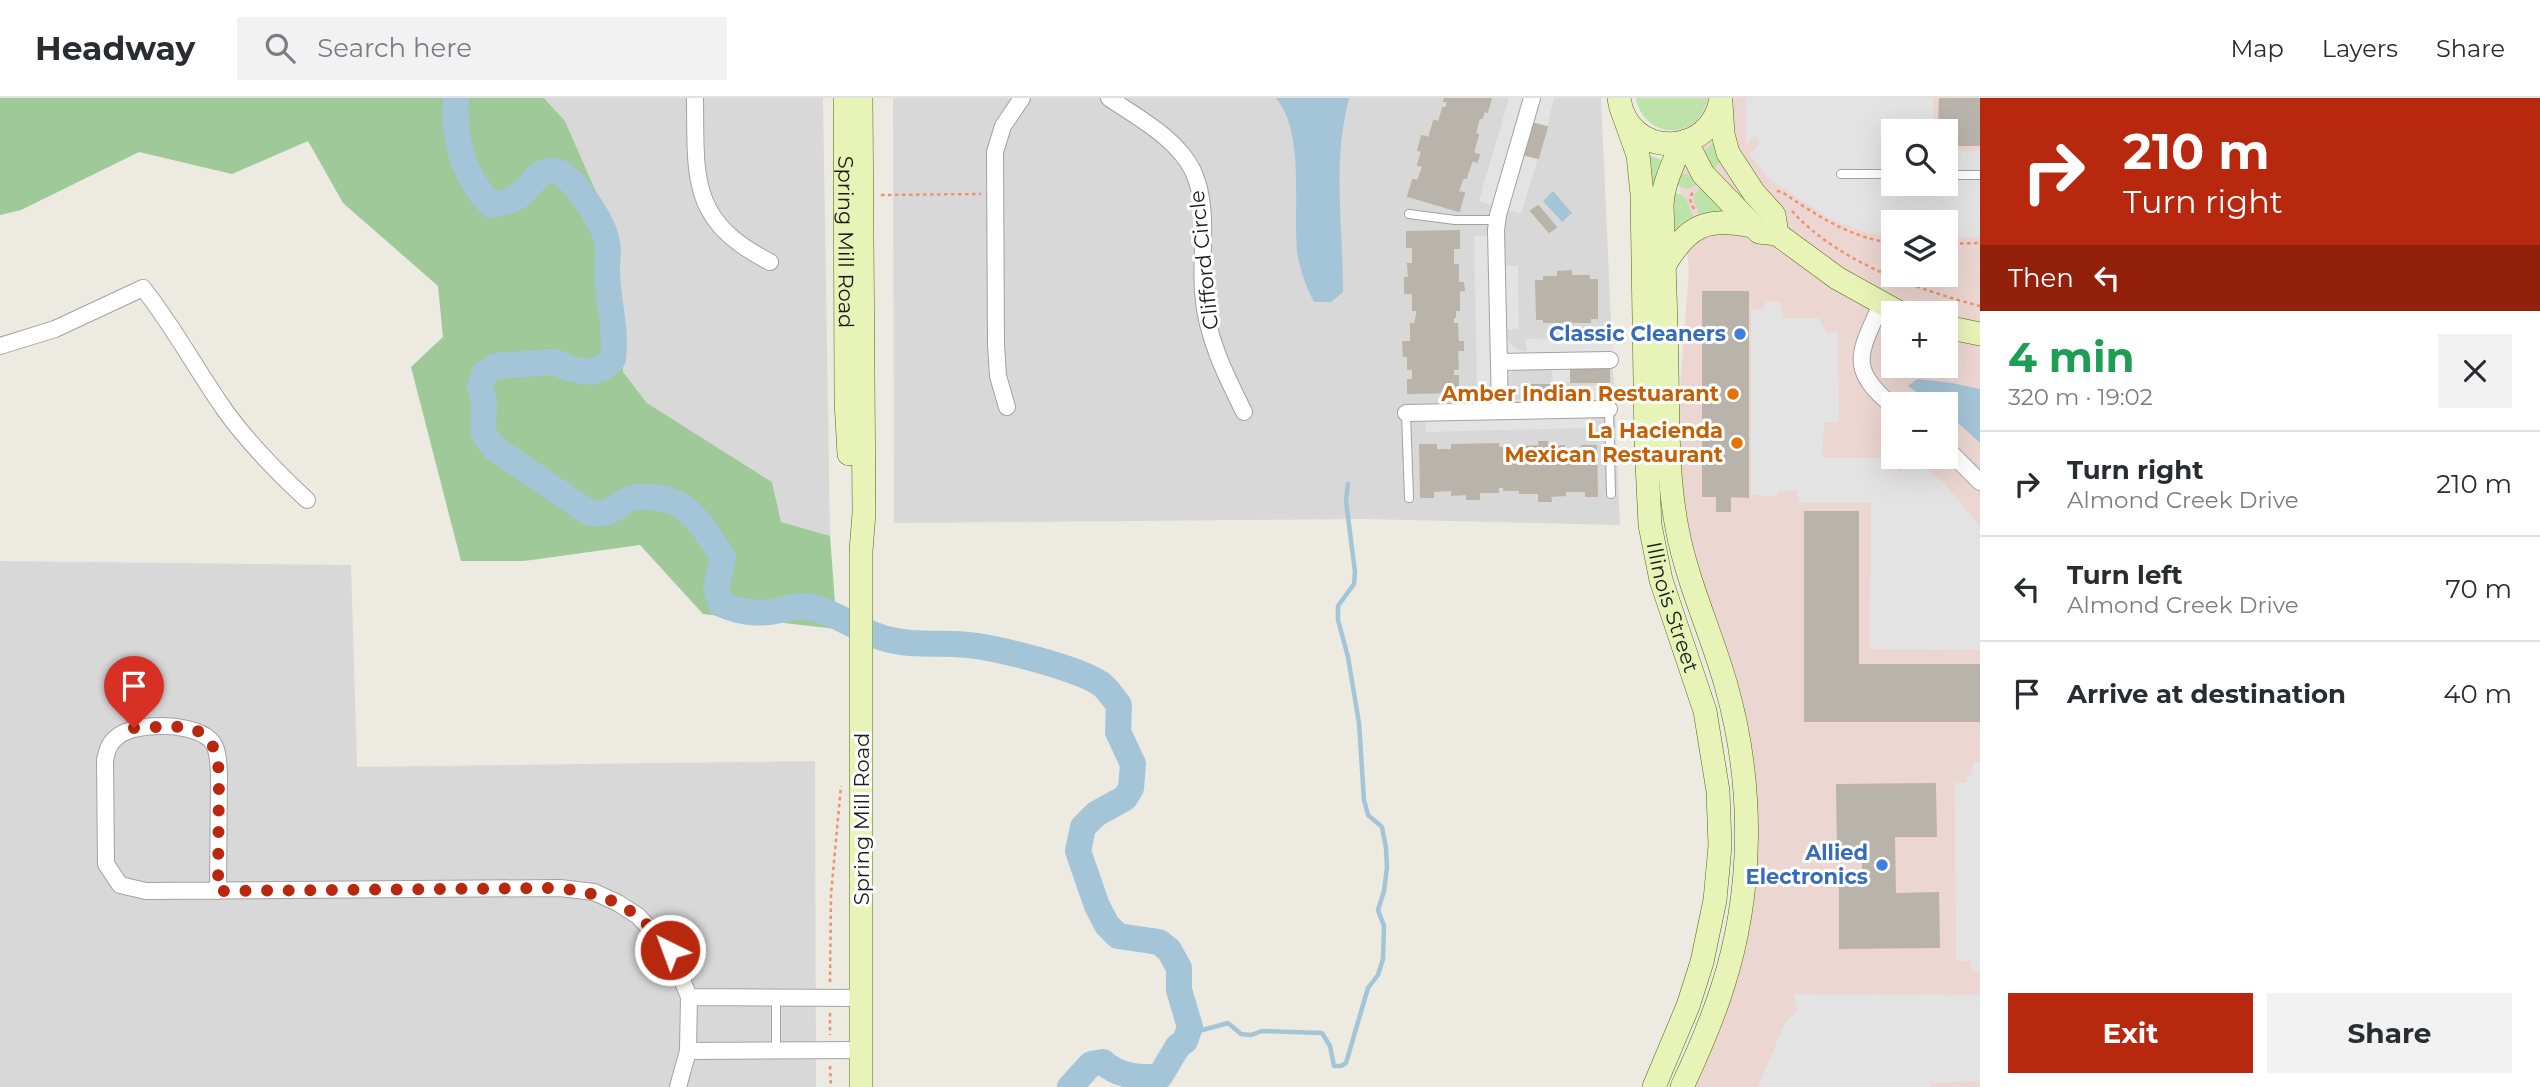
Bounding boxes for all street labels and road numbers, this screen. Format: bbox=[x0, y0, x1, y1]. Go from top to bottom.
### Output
street label: Spring Mill Road bbox=[833, 156, 859, 328]
street label: Clifford Circle bbox=[1184, 189, 1223, 331]
street label: Illinois Street bbox=[1642, 540, 1704, 676]
street label: Spring Mill Road bbox=[849, 733, 874, 905]

